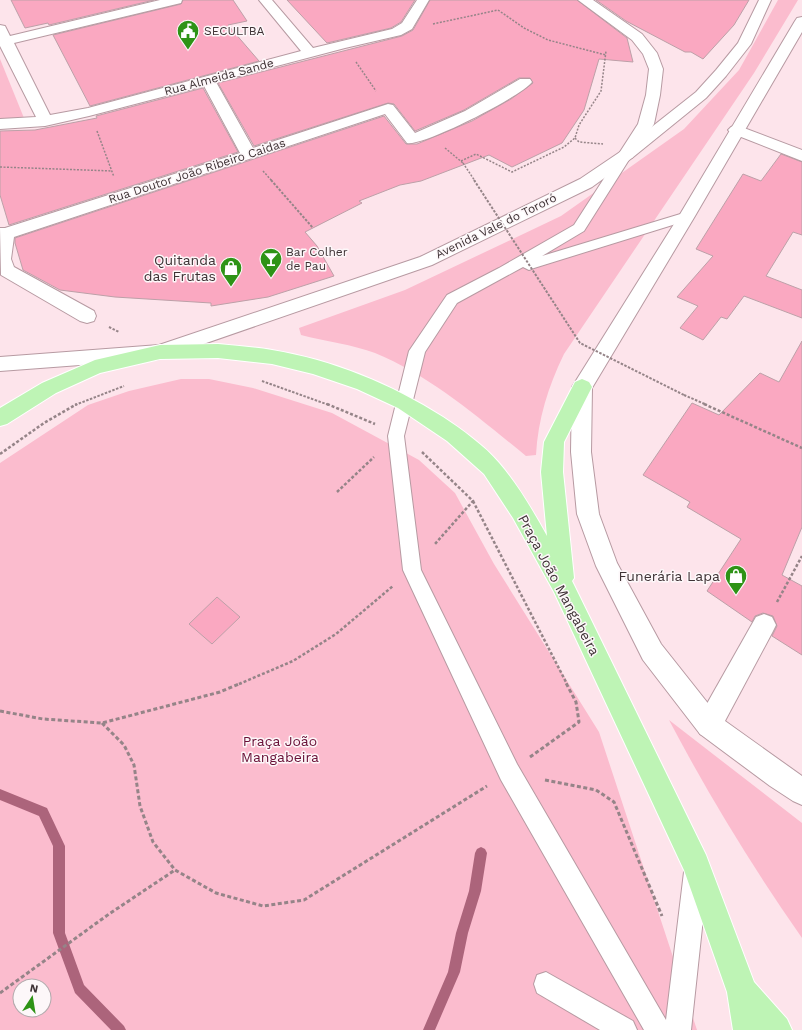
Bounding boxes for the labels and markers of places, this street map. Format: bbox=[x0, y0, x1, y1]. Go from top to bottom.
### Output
public building icon: SECULTBA bbox=[175, 18, 201, 51]
place label: SECULTBA bbox=[204, 24, 264, 38]
place label: Bar Colher de Pau bbox=[286, 245, 348, 273]
bar icon: Bar Colher de Pau bbox=[258, 246, 284, 279]
place label: Quitanda das Frutas bbox=[144, 252, 216, 284]
shop icon: Quitanda das Frutas bbox=[218, 255, 244, 288]
shop icon: Funerária Lapa bbox=[723, 563, 749, 596]
place label: Funerária Lapa bbox=[618, 568, 720, 584]

